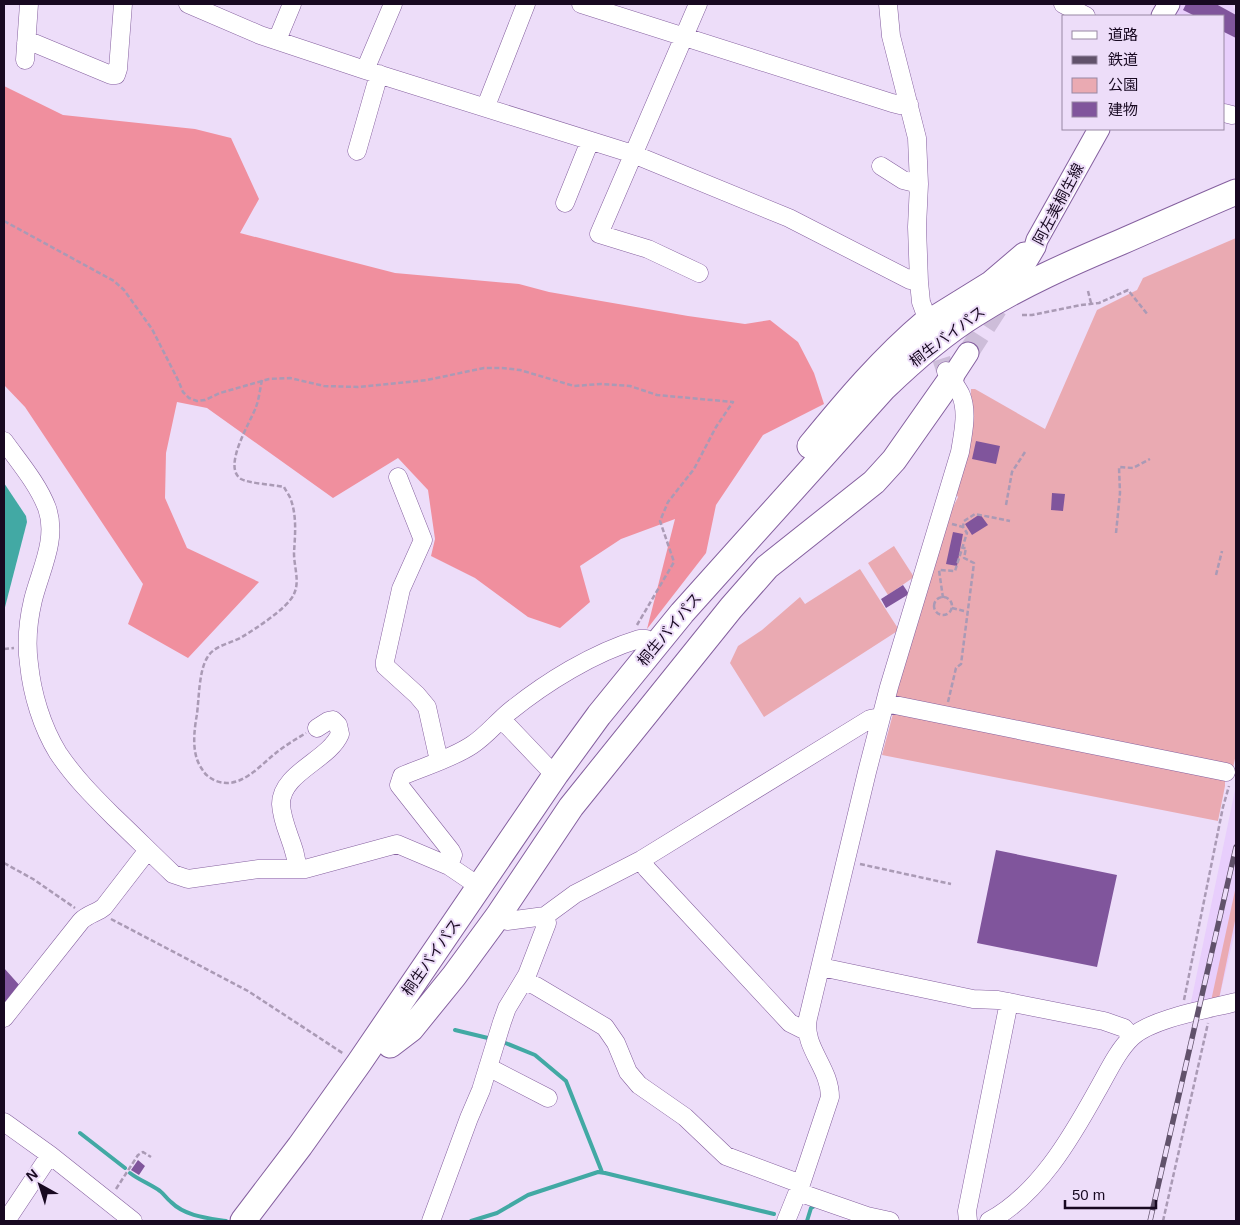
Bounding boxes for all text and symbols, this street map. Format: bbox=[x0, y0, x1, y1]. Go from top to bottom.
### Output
legend bbox=[1062, 15, 1225, 130]
text: 道路 bbox=[1108, 26, 1138, 43]
text: 鉄道 bbox=[1108, 51, 1138, 68]
text: 公園 bbox=[1108, 76, 1138, 93]
text: 建物 bbox=[1108, 101, 1138, 118]
street label: 阿左美桐生線 bbox=[1029, 160, 1087, 248]
street label: 桐生バイパス bbox=[906, 302, 988, 370]
street label: 桐生バイパス bbox=[634, 589, 704, 669]
street label: 桐生バイパス bbox=[398, 915, 464, 999]
north arrow bbox=[15, 1160, 65, 1210]
text: N bbox=[23, 1165, 41, 1184]
scale bar bbox=[1065, 1178, 1156, 1210]
text: 50 m bbox=[1072, 1186, 1105, 1203]

